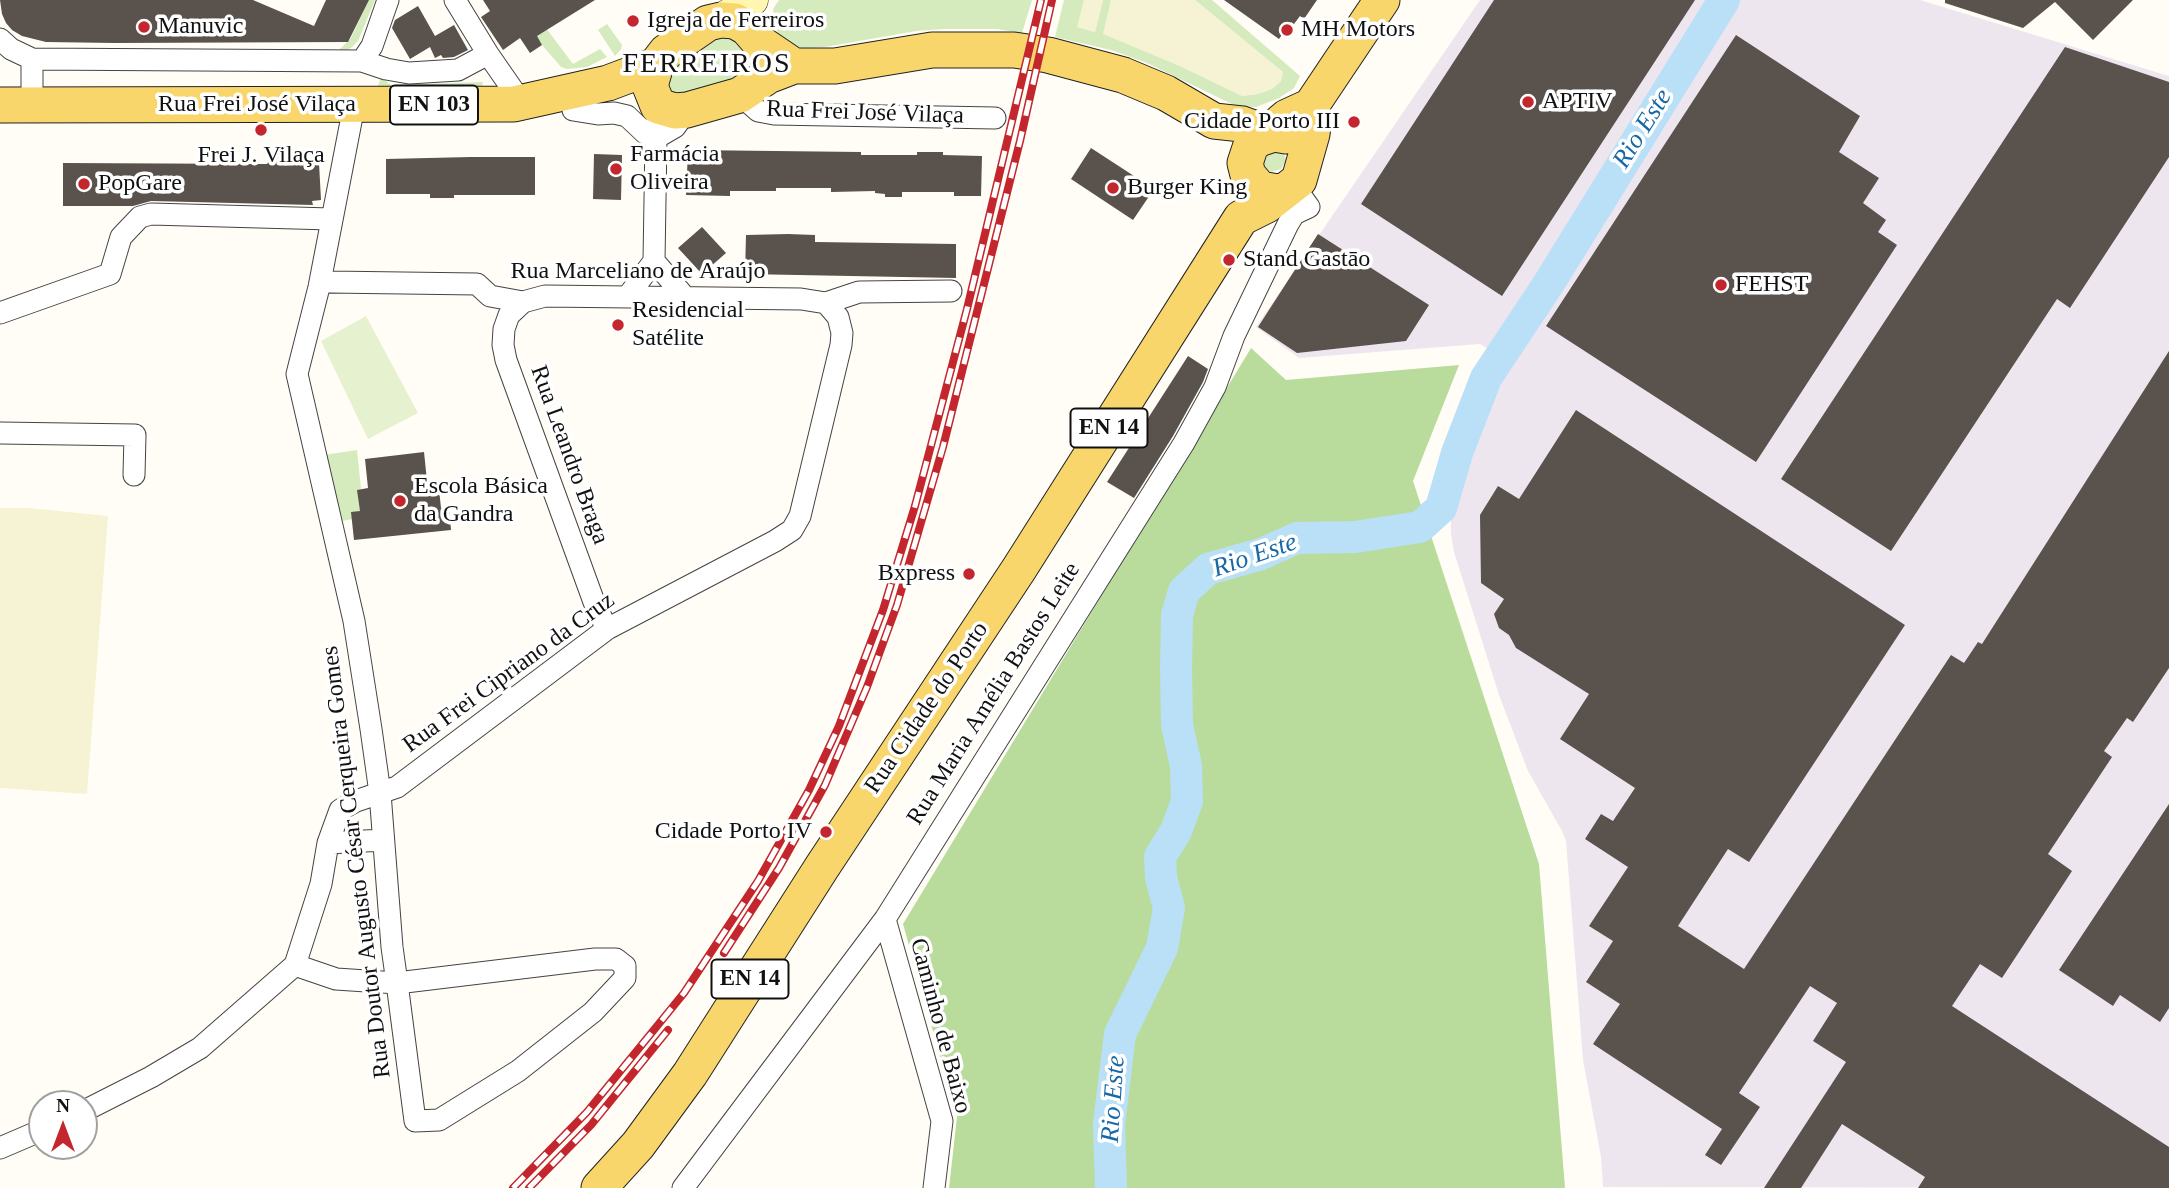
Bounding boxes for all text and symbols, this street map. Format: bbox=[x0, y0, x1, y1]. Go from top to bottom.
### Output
place label: Igreja de Ferreiros bbox=[647, 7, 824, 35]
place label: Manuvic bbox=[158, 13, 243, 41]
marker: Igreja de Ferreiros bbox=[625, 13, 641, 29]
place label: MH Motors bbox=[1301, 16, 1415, 44]
marker: Manuvic bbox=[136, 19, 152, 35]
marker: MH Motors bbox=[1279, 22, 1295, 38]
district label: FERREIROS bbox=[624, 48, 790, 82]
water label: Rio Este bbox=[1607, 84, 1679, 174]
road number: EN 103 bbox=[390, 86, 478, 124]
place label: APTIV bbox=[1542, 88, 1613, 116]
street label: Rua Frei José Vilaça bbox=[158, 91, 356, 119]
marker: APTIV bbox=[1520, 94, 1536, 110]
street label: Rua Frei José Vilaça bbox=[766, 95, 964, 131]
place label: Cidade Porto III bbox=[1184, 108, 1340, 136]
marker: Cidade Porto III bbox=[1346, 114, 1362, 130]
marker: Frei J. Vilaça bbox=[253, 122, 269, 138]
place label: Farmácia Oliveira bbox=[630, 141, 719, 197]
place label: Frei J. Vilaça bbox=[197, 142, 325, 170]
marker: Farmácia Oliveira bbox=[608, 161, 624, 177]
place label: PopGare bbox=[98, 170, 182, 198]
place label: Burger King bbox=[1127, 174, 1247, 202]
marker: PopGare bbox=[76, 176, 92, 192]
marker: Burger King bbox=[1105, 180, 1121, 196]
place label: Stand Gastāo bbox=[1243, 246, 1370, 274]
marker: Stand Gastāo bbox=[1221, 252, 1237, 268]
street label: Rua Marceliano de Araújo bbox=[510, 258, 766, 286]
place label: FEHST bbox=[1735, 271, 1808, 299]
marker: FEHST bbox=[1713, 277, 1729, 293]
place label: Residencial Satélite bbox=[632, 297, 744, 353]
marker: Residencial Satélite bbox=[610, 317, 626, 333]
street label: Rua Leandro Braga bbox=[523, 362, 615, 548]
road number: EN 14 bbox=[1070, 408, 1148, 448]
place label: Escola Básica da Gandra bbox=[414, 473, 548, 529]
marker: Escola Básica da Gandra bbox=[392, 493, 408, 509]
water label: Rio Este bbox=[1209, 527, 1301, 585]
street label: Rua Maria Amélia Bastos Leite bbox=[901, 558, 1087, 830]
place label: Bxpress bbox=[878, 560, 955, 588]
marker: Bxpress bbox=[961, 566, 977, 582]
street label: Rua Frei Cipriano da Cruz bbox=[398, 587, 620, 759]
street label: Rua Cidade do Porto bbox=[859, 617, 995, 799]
street label: Rua Doutor Augusto César Cerqueira Gomes bbox=[316, 644, 398, 1080]
place label: Cidade Porto IV bbox=[655, 818, 812, 846]
marker: Cidade Porto IV bbox=[818, 824, 834, 840]
street label: Caminho de Baixo bbox=[903, 935, 977, 1117]
road number: EN 14 bbox=[712, 960, 788, 998]
water label: Rio Este bbox=[1095, 1054, 1133, 1144]
north arrow bbox=[28, 1090, 98, 1160]
text: N bbox=[56, 1095, 70, 1116]

